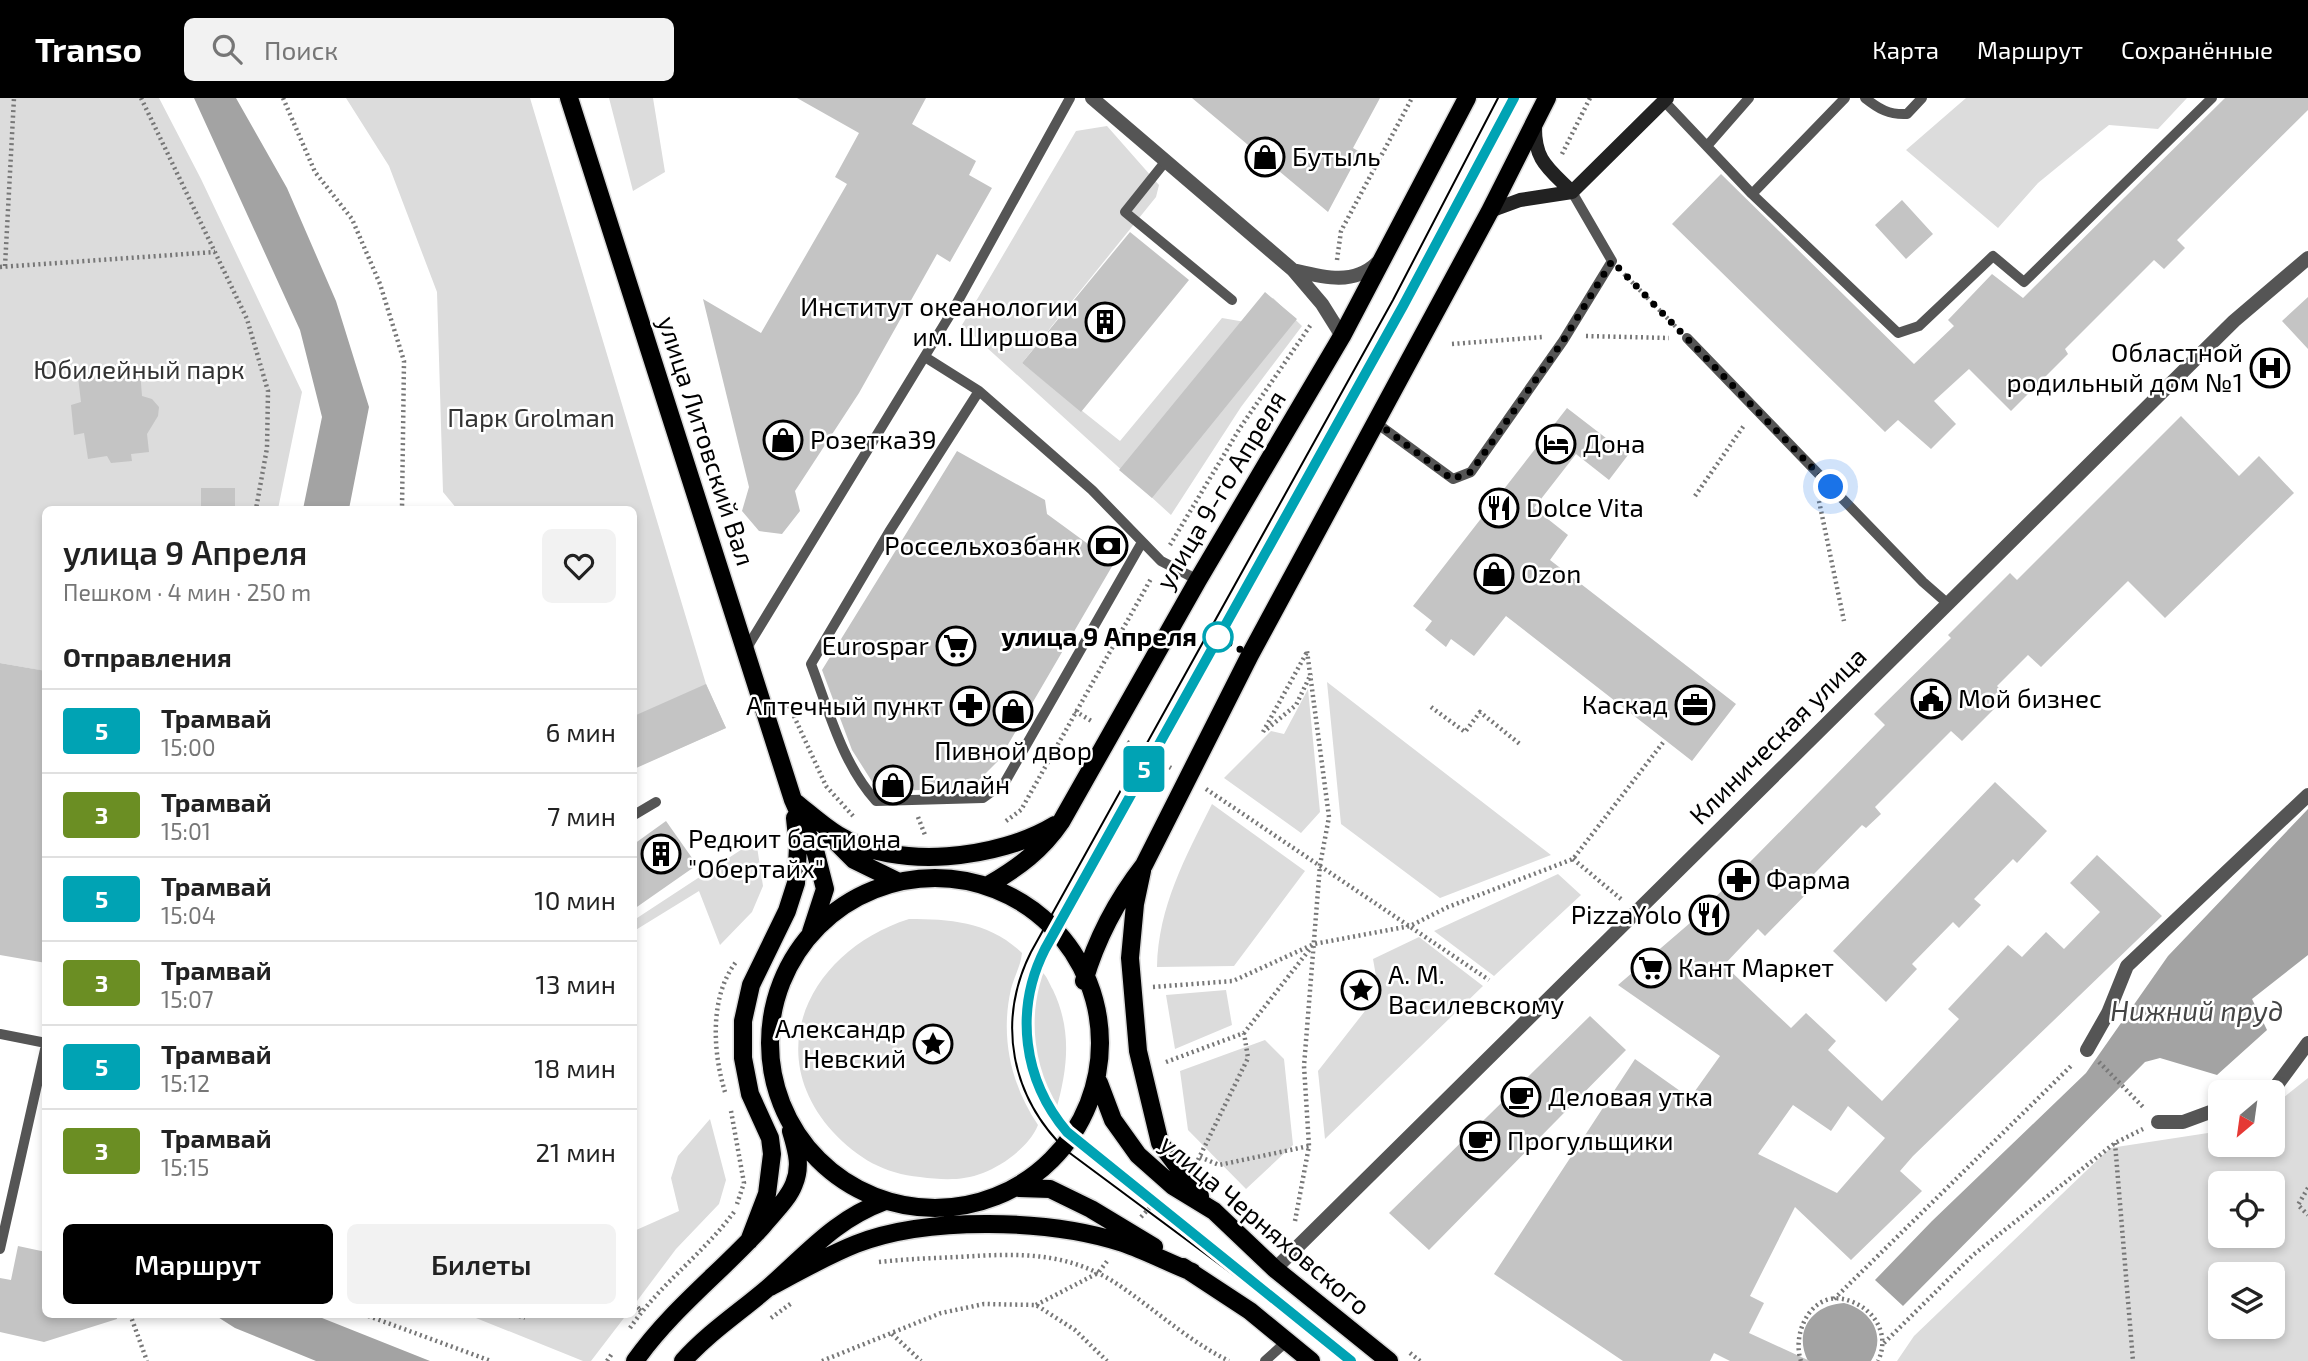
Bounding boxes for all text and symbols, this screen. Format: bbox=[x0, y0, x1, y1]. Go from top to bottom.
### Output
search box bbox=[184, 18, 674, 81]
text: Transo bbox=[35, 29, 142, 69]
icon: search bbox=[208, 30, 246, 68]
text: Поиск bbox=[264, 34, 338, 65]
text: Карта bbox=[1872, 35, 1939, 64]
text: Маршрут bbox=[1977, 35, 2083, 64]
text: Сохранённые bbox=[2121, 35, 2273, 64]
shop icon: Бутыль bbox=[1244, 136, 1286, 178]
place label: Бутыль bbox=[1292, 140, 1381, 172]
place label: Институт океанологии им. Ширшова bbox=[800, 290, 1078, 351]
building icon: Институт океанологии им. Ширшова bbox=[1084, 301, 1126, 343]
street label: улица Литовский Вал bbox=[651, 312, 762, 570]
place label: Областной родильный дом №1 bbox=[2006, 336, 2243, 397]
hospital icon: Областной родильный дом №1 bbox=[2249, 347, 2291, 389]
park label: Юбилейный парк bbox=[33, 353, 245, 384]
street label: улица 9-го Апреля bbox=[1148, 384, 1292, 595]
park label: Парк Grolman bbox=[447, 401, 615, 432]
shop icon: Розетка39 bbox=[762, 419, 804, 461]
place label: Розетка39 bbox=[810, 423, 937, 454]
hotel icon: Дона bbox=[1535, 423, 1577, 465]
place label: Дона bbox=[1583, 427, 1645, 458]
your location bbox=[1813, 469, 1848, 504]
restaurant icon: Dolce Vita bbox=[1478, 487, 1520, 529]
place label: Dolce Vita bbox=[1526, 491, 1644, 522]
bank icon: Россельхозбанк bbox=[1087, 525, 1129, 567]
button: heart bbox=[542, 529, 616, 603]
place label: Россельхозбанк bbox=[884, 529, 1081, 560]
text: улица 9 Апреля bbox=[63, 532, 307, 572]
shop icon: Ozon bbox=[1473, 553, 1515, 595]
place label: Ozon bbox=[1521, 557, 1581, 588]
text: Пешком · 4 мин · 250 m bbox=[63, 578, 311, 606]
place label: улица 9 Апреля bbox=[1001, 620, 1197, 651]
marker: улица 9 Апреля bbox=[1203, 622, 1233, 652]
supermarket icon: Eurospar bbox=[935, 625, 977, 667]
place label: Eurospar bbox=[822, 629, 929, 660]
street label: Клиническая улица bbox=[1682, 640, 1873, 831]
text: Отправления bbox=[63, 641, 232, 672]
public building icon: Мой бизнес bbox=[1910, 678, 1952, 720]
place label: Мой бизнес bbox=[1958, 682, 2102, 713]
office icon: Каскад bbox=[1674, 684, 1716, 726]
pharmacy icon: Аптечный пункт bbox=[949, 685, 991, 727]
place label: Каскад bbox=[1582, 688, 1668, 719]
place label: Аптечный пункт bbox=[746, 689, 943, 721]
shop icon: Пивной двор bbox=[992, 690, 1034, 732]
text: Трамвай bbox=[161, 702, 272, 733]
text: 5 bbox=[95, 716, 108, 745]
text: 6 мин bbox=[545, 716, 616, 747]
text: 15:00 bbox=[161, 733, 216, 761]
place label: Пивной двор bbox=[934, 734, 1092, 765]
line badge: 5 bbox=[1121, 746, 1167, 792]
text: 5 bbox=[1137, 754, 1151, 783]
shop icon: Билайн bbox=[872, 764, 914, 806]
place label: Билайн bbox=[920, 768, 1010, 799]
text: Трамвай bbox=[161, 786, 272, 817]
text: 3 bbox=[95, 800, 108, 829]
text: 7 мин bbox=[547, 800, 616, 831]
text: 15:01 bbox=[161, 817, 211, 845]
place label: Редюит бастиона "Обертайх" bbox=[688, 822, 901, 883]
building icon: Редюит бастиона "Обертайх" bbox=[640, 833, 682, 875]
pharmacy icon: Фарма bbox=[1718, 859, 1760, 901]
place label: Фарма bbox=[1766, 863, 1851, 894]
text: Трамвай bbox=[161, 870, 272, 901]
text: 5 bbox=[95, 884, 108, 913]
text: 10 мин bbox=[534, 884, 616, 915]
restaurant icon: PizzaYolo bbox=[1688, 894, 1730, 936]
place label: PizzaYolo bbox=[1571, 898, 1682, 929]
text: 15:04 bbox=[161, 901, 216, 929]
supermarket icon: Кант Маркет bbox=[1630, 947, 1672, 989]
place label: Кант Маркет bbox=[1678, 951, 1834, 982]
text: Трамвай bbox=[161, 954, 272, 985]
place label: А. М. Василевскому bbox=[1388, 958, 1564, 1020]
text: 3 bbox=[95, 968, 108, 997]
text: 13 мин bbox=[536, 968, 616, 999]
place icon: А. М. Василевскому bbox=[1340, 969, 1382, 1011]
text: 15:07 bbox=[161, 985, 214, 1013]
water label: Нижний пруд bbox=[2110, 993, 2284, 1027]
place label: Александр Невский bbox=[775, 1012, 906, 1073]
place icon: Александр Невский bbox=[912, 1023, 954, 1065]
text: Трамвай bbox=[161, 1038, 272, 1069]
text: 5 bbox=[95, 1052, 108, 1081]
text: 18 мин bbox=[534, 1052, 616, 1083]
text: 15:12 bbox=[161, 1069, 210, 1097]
cafe icon: Деловая утка bbox=[1500, 1076, 1542, 1118]
place label: Деловая утка bbox=[1548, 1080, 1713, 1112]
north arrow bbox=[2208, 1080, 2286, 1157]
map controls bbox=[2208, 1080, 2285, 1339]
cafe icon: Прогульщики bbox=[1459, 1120, 1501, 1162]
text: Трамвай bbox=[161, 1122, 272, 1153]
place label: Прогульщики bbox=[1507, 1124, 1673, 1156]
street label: улица Черняховского bbox=[1154, 1127, 1377, 1321]
text: 3 bbox=[95, 1136, 108, 1165]
text: 21 мин bbox=[535, 1136, 616, 1167]
text: 15:15 bbox=[161, 1153, 209, 1181]
button: locate bbox=[2208, 1171, 2285, 1248]
button: Маршрут bbox=[63, 1224, 333, 1304]
button: Билеты bbox=[347, 1224, 616, 1304]
button: layers bbox=[2208, 1262, 2285, 1339]

